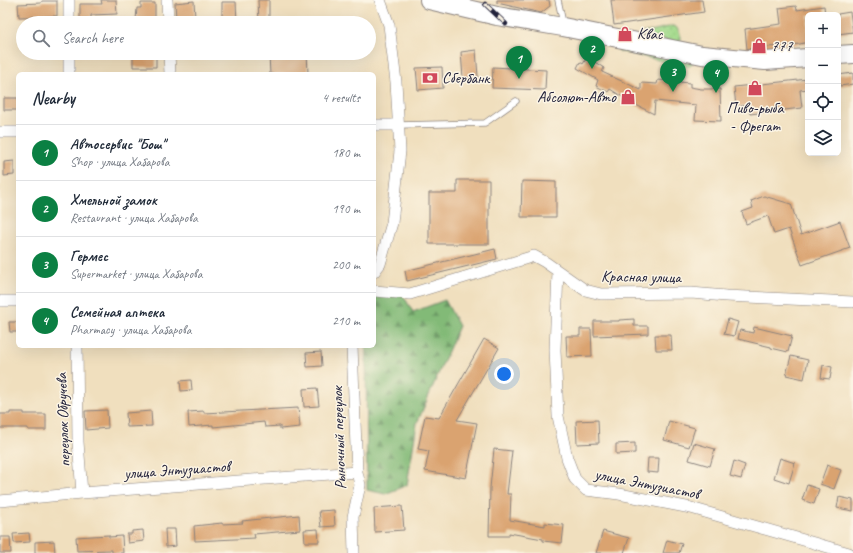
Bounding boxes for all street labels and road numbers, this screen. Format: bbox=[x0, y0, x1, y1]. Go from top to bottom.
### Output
street label: Красная улица bbox=[601, 266, 683, 288]
street label: переулок Обручева bbox=[51, 372, 75, 467]
street label: Рыночный переулок bbox=[327, 384, 351, 490]
street label: улица Энтузиастов bbox=[122, 456, 234, 484]
street label: улица Энтузиастов bbox=[592, 464, 704, 505]

